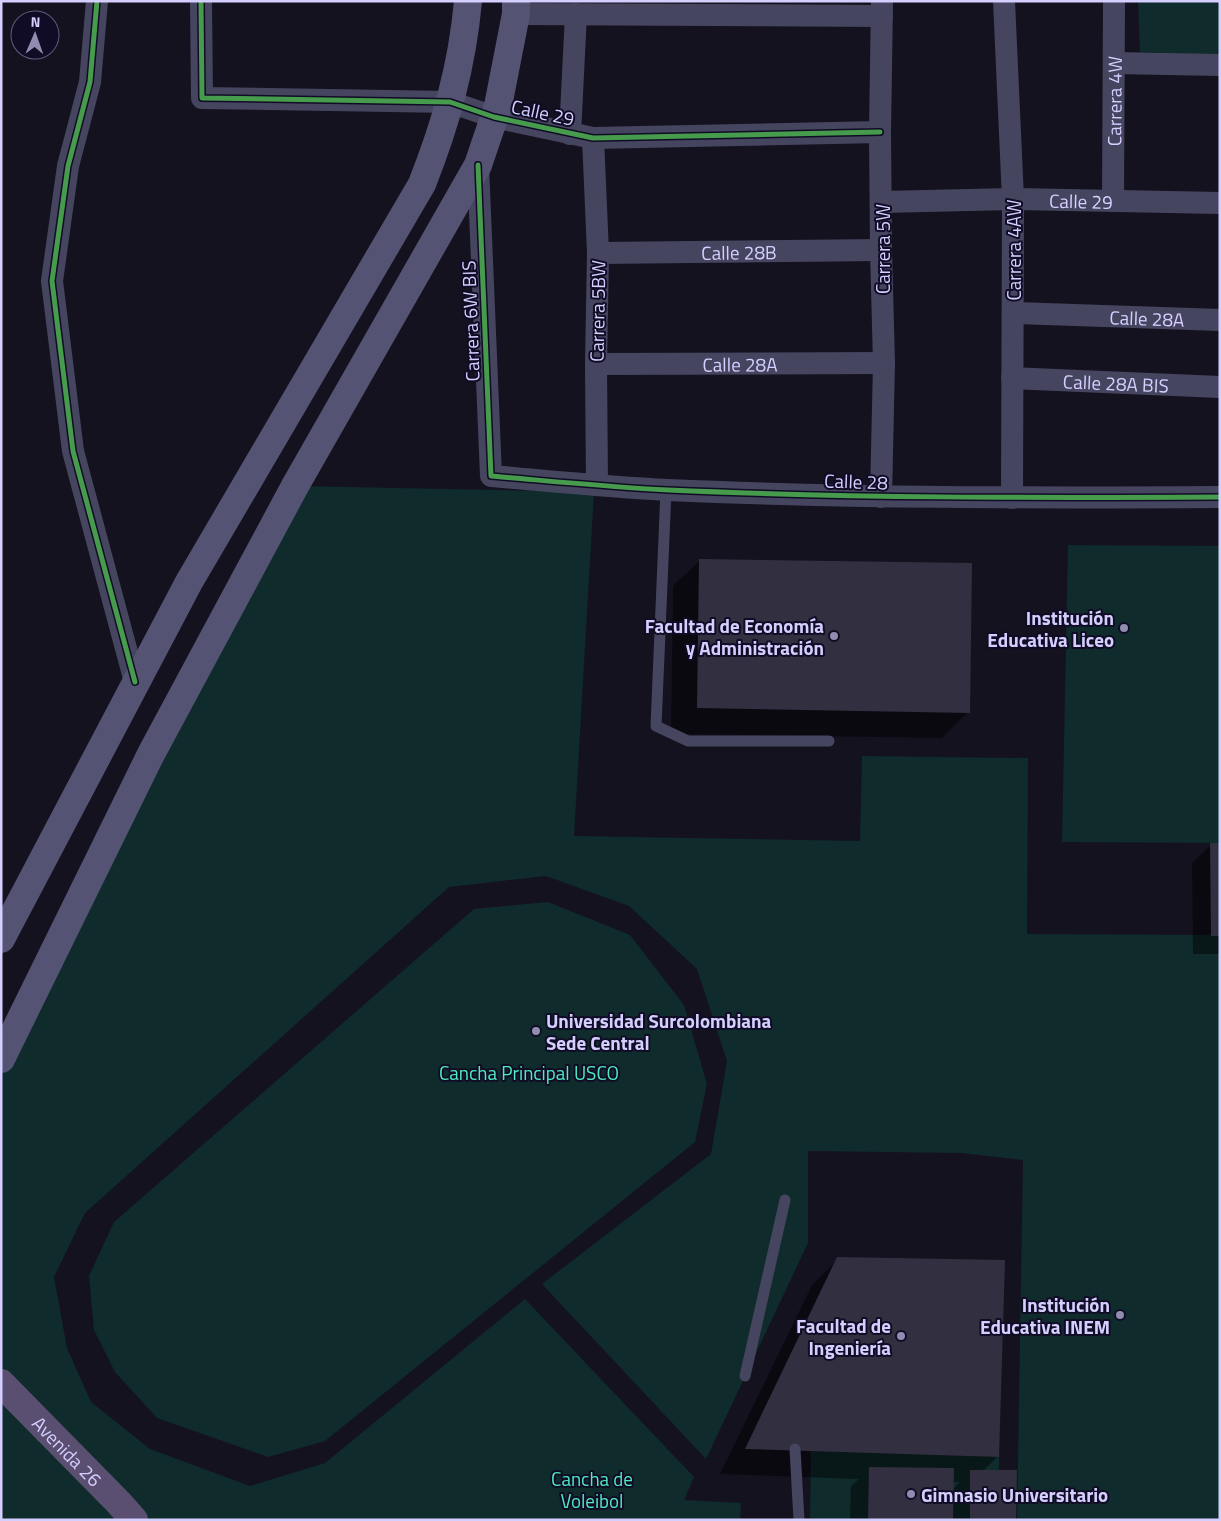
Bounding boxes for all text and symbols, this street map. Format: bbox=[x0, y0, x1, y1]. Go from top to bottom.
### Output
north arrow bbox=[10, 10, 60, 60]
text: N bbox=[30, 11, 41, 32]
street label: Carrera 4W bbox=[1099, 56, 1128, 146]
street label: Calle 29 bbox=[509, 91, 577, 133]
street label: Calle 29 bbox=[1049, 185, 1113, 215]
street label: Carrera 4AW bbox=[999, 199, 1028, 301]
street label: Carrera 5W bbox=[868, 204, 897, 294]
street label: Calle 28B bbox=[701, 237, 777, 266]
street label: Carrera 6W BIS bbox=[453, 260, 487, 382]
street label: Carrera 5BW bbox=[582, 260, 612, 362]
street label: Calle 28A bbox=[1109, 302, 1185, 333]
street label: Calle 28A bbox=[702, 349, 778, 378]
street label: Calle 28A BIS bbox=[1062, 366, 1169, 399]
street label: Calle 28 bbox=[824, 465, 889, 497]
place label: Institución Educativa Liceo bbox=[987, 603, 1114, 654]
place label: Facultad de Economía y Administración bbox=[645, 611, 824, 662]
marker: Institución Educativa Liceo bbox=[1118, 622, 1130, 634]
marker: Facultad de Economía y Administración bbox=[828, 630, 840, 642]
place label: Universidad Surcolombiana Sede Central bbox=[546, 1006, 771, 1057]
marker: Universidad Surcolombiana Sede Central bbox=[530, 1025, 542, 1037]
park label: Cancha Principal USCO bbox=[439, 1058, 619, 1087]
place label: Institución Educativa INEM bbox=[980, 1290, 1110, 1341]
marker: Institución Educativa INEM bbox=[1114, 1309, 1126, 1321]
place label: Facultad de Ingeniería bbox=[796, 1311, 891, 1362]
marker: Facultad de Ingeniería bbox=[895, 1330, 907, 1342]
street label: Avenida 26 bbox=[26, 1409, 109, 1493]
park label: Cancha de Voleibol bbox=[551, 1464, 633, 1515]
place label: Gimnasio Universitario bbox=[921, 1480, 1108, 1509]
marker: Gimnasio Universitario bbox=[905, 1488, 917, 1500]

